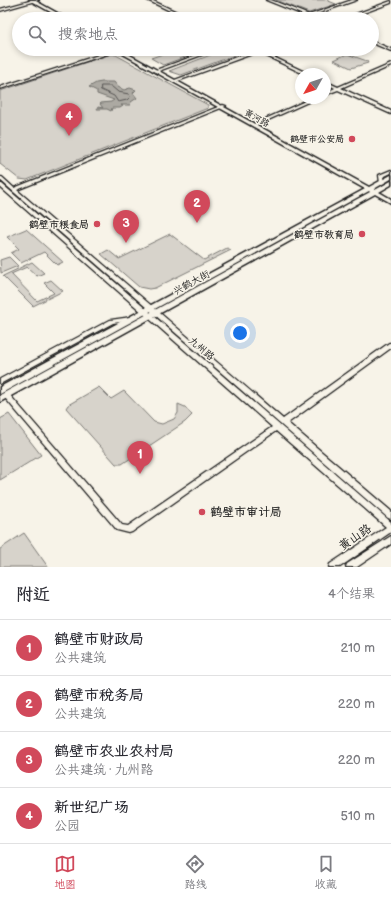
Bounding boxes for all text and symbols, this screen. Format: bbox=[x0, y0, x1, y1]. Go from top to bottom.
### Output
search box bbox=[12, 12, 379, 56]
icon: search bbox=[26, 23, 48, 45]
text: 搜索地点 bbox=[58, 25, 118, 44]
north arrow bbox=[295, 68, 331, 104]
pin: 4 bbox=[56, 103, 82, 136]
street label: 黄河路 bbox=[242, 107, 271, 130]
place label: 鹤壁市公安局 bbox=[290, 134, 344, 145]
marker: 鹤壁市公安局 bbox=[347, 134, 357, 144]
pin: 2 bbox=[184, 190, 210, 223]
pin: 3 bbox=[113, 210, 139, 243]
place label: 鹤壁市粮食局 bbox=[29, 219, 89, 231]
marker: 鹤壁市粮食局 bbox=[92, 219, 102, 229]
place label: 鹤壁市教育局 bbox=[294, 229, 354, 241]
marker: 鹤壁市教育局 bbox=[357, 229, 367, 239]
street label: 兴鹤大街 bbox=[171, 268, 212, 298]
your location bbox=[230, 323, 250, 343]
street label: 九州路 bbox=[186, 334, 217, 363]
pin: 1 bbox=[127, 441, 153, 474]
place label: 鹤壁市审计局 bbox=[210, 505, 282, 520]
marker: 鹤壁市审计局 bbox=[197, 507, 207, 517]
street label: 黄山路 bbox=[336, 521, 374, 554]
text: 附近 bbox=[16, 585, 50, 605]
text: 4个结果 bbox=[328, 586, 375, 602]
text: 鹤壁市财政局 bbox=[54, 630, 144, 649]
text: 1 bbox=[26, 640, 32, 656]
text: 210 m bbox=[341, 640, 375, 656]
text: 公共建筑 bbox=[54, 650, 106, 666]
text: 鹤壁市税务局 bbox=[54, 686, 144, 705]
text: 2 bbox=[25, 696, 33, 712]
text: 220 m bbox=[338, 696, 375, 712]
text: 公共建筑 bbox=[54, 706, 106, 722]
text: 鹤壁市农业农村局 bbox=[54, 742, 174, 761]
text: 3 bbox=[25, 752, 33, 768]
text: 220 m bbox=[338, 752, 375, 768]
text: 公共建筑 · 九州路 bbox=[54, 762, 153, 778]
text: 新世纪广场 bbox=[54, 798, 129, 817]
text: 4 bbox=[25, 808, 33, 824]
text: 510 m bbox=[341, 808, 375, 824]
text: 公园 bbox=[54, 818, 80, 834]
tab: 地图 bbox=[54, 853, 76, 891]
tab: 路线 bbox=[184, 853, 206, 891]
tab: 收藏 bbox=[315, 853, 337, 891]

